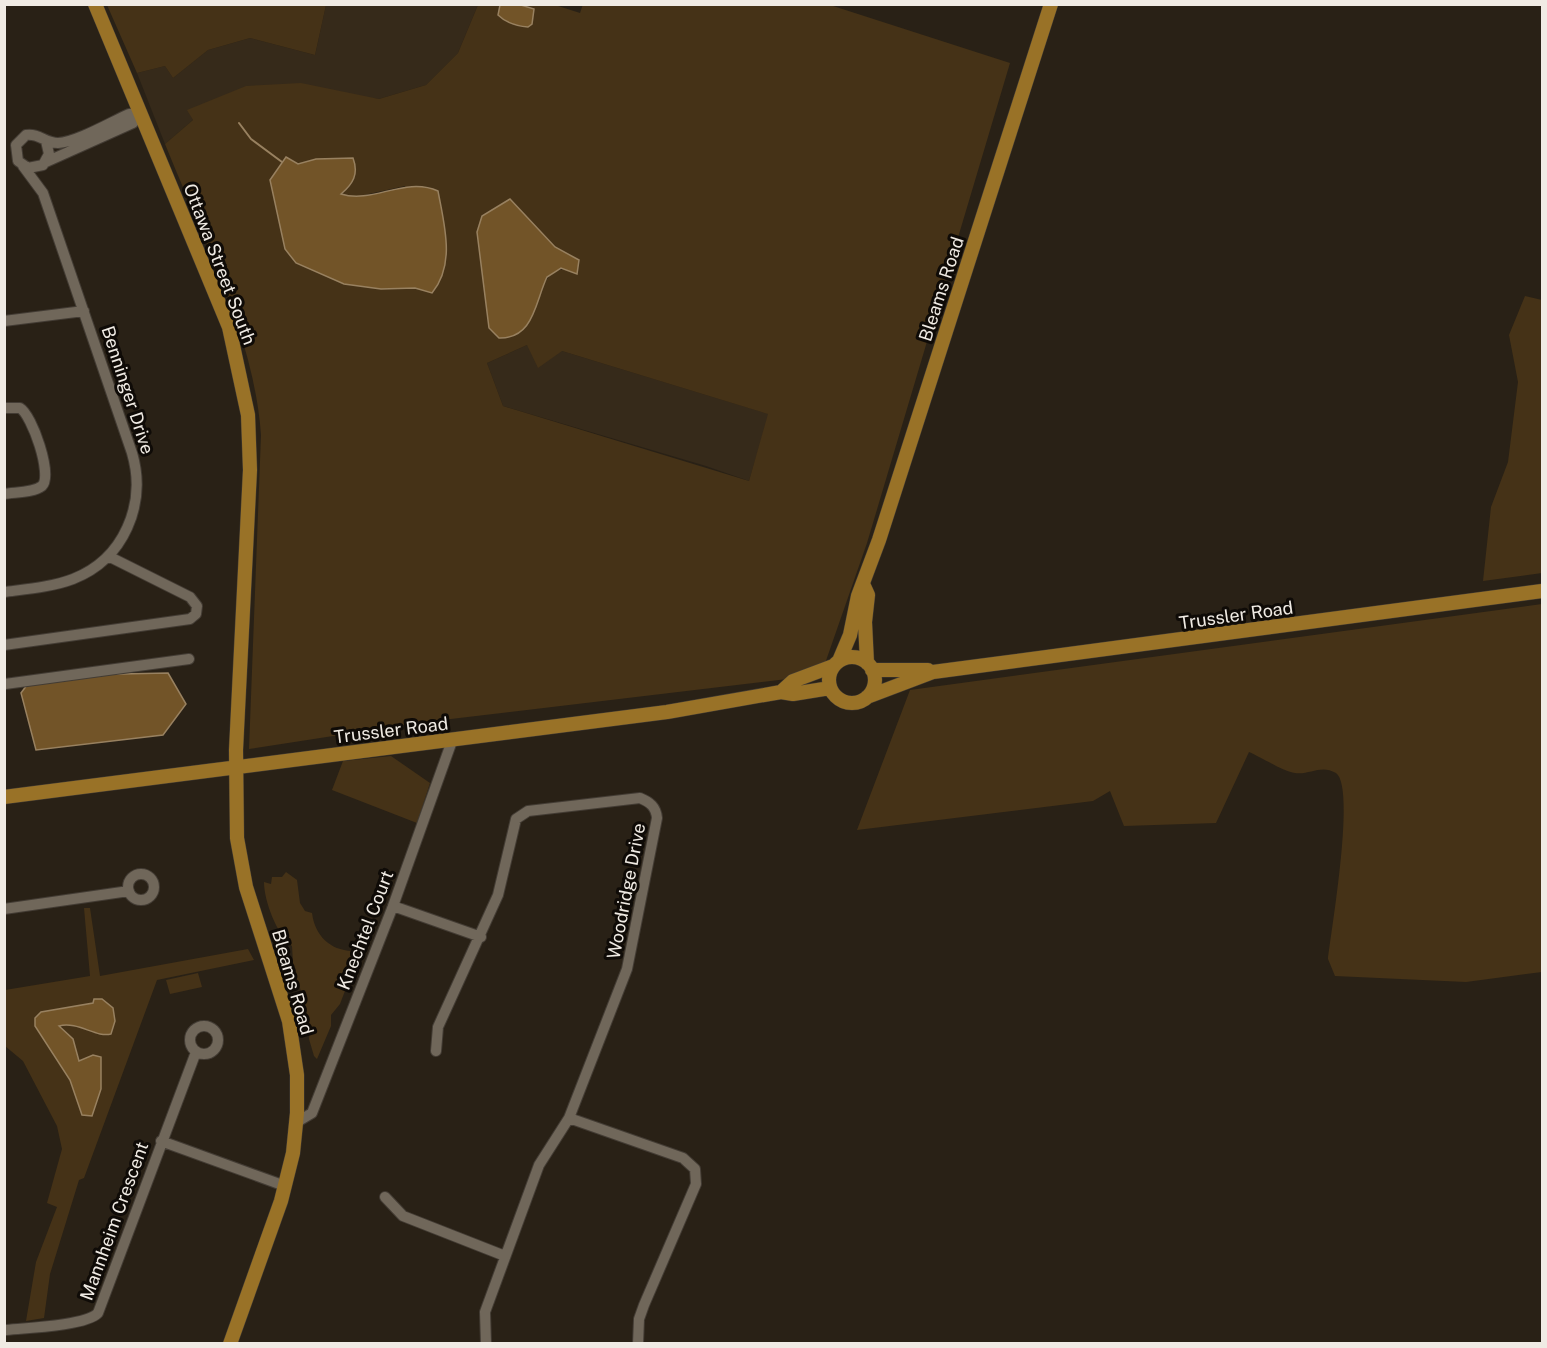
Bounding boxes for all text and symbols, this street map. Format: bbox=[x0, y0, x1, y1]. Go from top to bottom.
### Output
street label: Ottawa Street South bbox=[180, 180, 260, 348]
street label: Bleams Road bbox=[914, 234, 968, 344]
street label: Benninger Drive bbox=[97, 323, 159, 457]
street label: Trussler Road bbox=[1178, 597, 1294, 633]
street label: Trussler Road bbox=[333, 713, 449, 747]
street label: Woodridge Drive bbox=[603, 821, 649, 961]
street label: Knechtel Court bbox=[333, 867, 397, 993]
street label: Bleams Road bbox=[268, 927, 318, 1037]
street label: Mannheim Crescent bbox=[76, 1139, 152, 1303]

